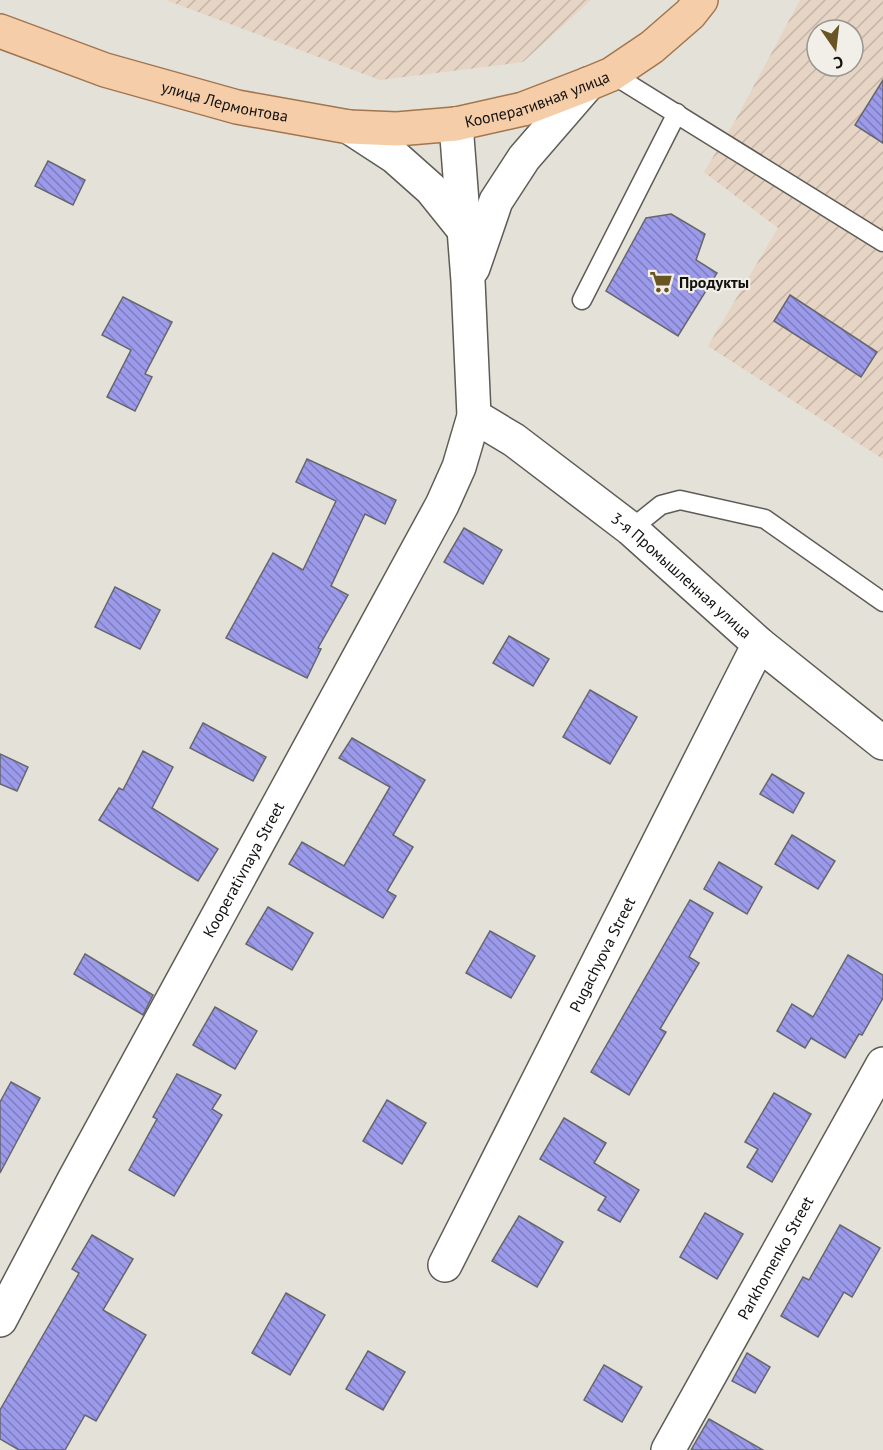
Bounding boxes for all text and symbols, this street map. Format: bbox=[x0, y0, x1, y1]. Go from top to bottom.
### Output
north arrow bbox=[805, 18, 865, 78]
text: С bbox=[832, 52, 845, 73]
street label: Кооперативная улица bbox=[463, 66, 612, 132]
street label: улица Лермонтова bbox=[159, 76, 290, 126]
supermarket icon: Продукты bbox=[648, 269, 674, 295]
place label: Продукты bbox=[679, 272, 749, 292]
street label: 3-я Промышленная улица bbox=[607, 508, 756, 643]
street label: Kooperativnaya Street bbox=[198, 798, 288, 941]
street label: Pugachyova Street bbox=[565, 893, 640, 1015]
street label: Parkhomenko Street bbox=[733, 1192, 818, 1323]

